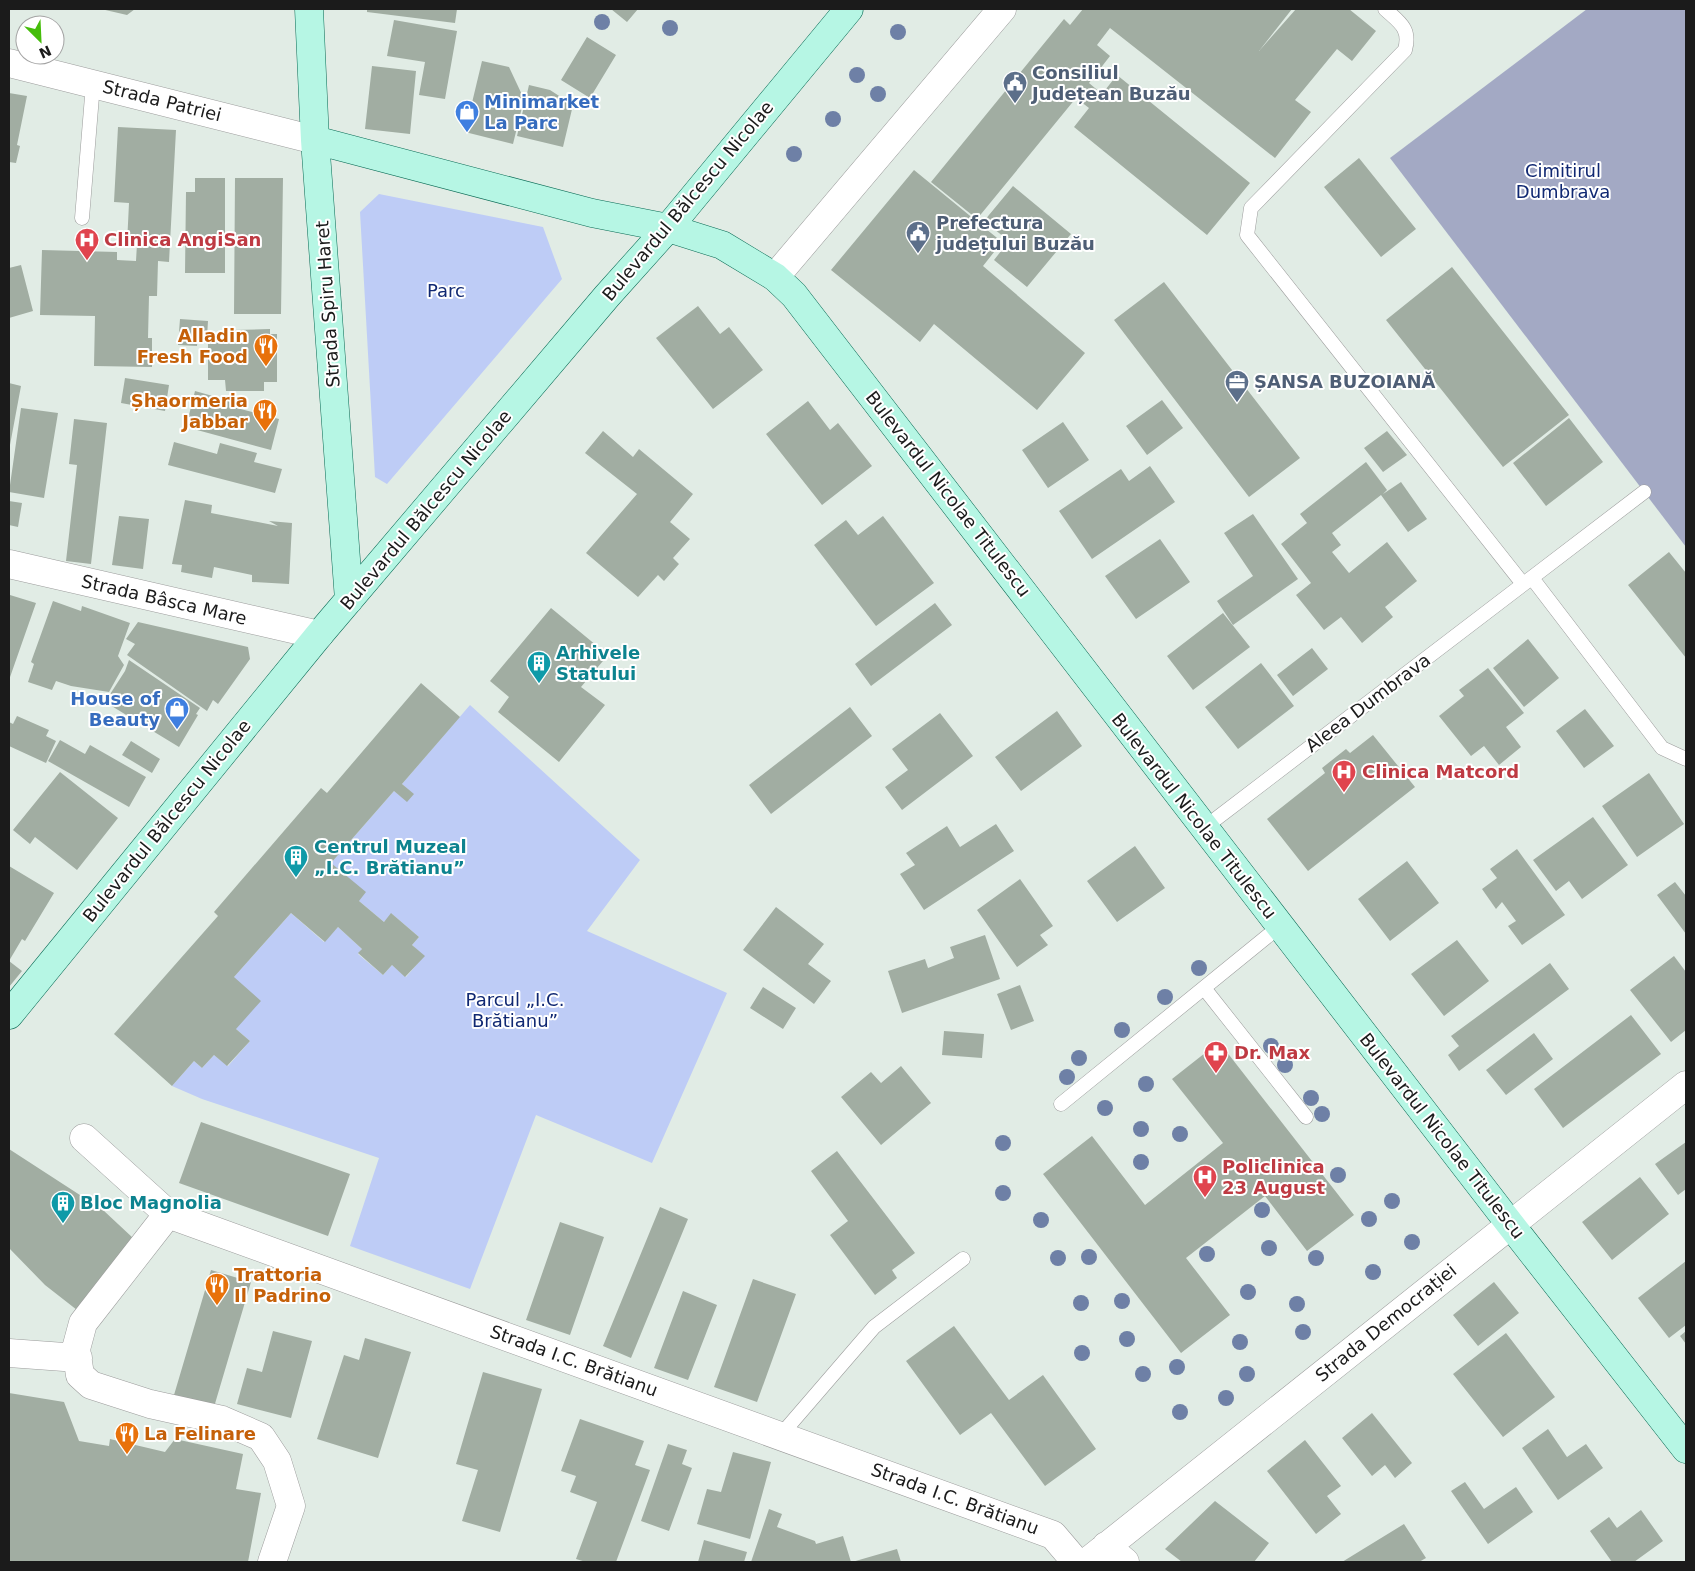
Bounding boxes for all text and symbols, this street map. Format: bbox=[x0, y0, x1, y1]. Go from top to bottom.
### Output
north arrow bbox=[15, 15, 65, 65]
text: N bbox=[37, 42, 54, 62]
place label: Consiliul Județean Buzău bbox=[1030, 62, 1191, 104]
public building icon: Consiliul Județean Buzău bbox=[1002, 70, 1028, 104]
street label: Strada Patriei bbox=[101, 76, 224, 125]
place label: Minimarket La Parc bbox=[484, 91, 600, 133]
street label: Bulevardul Bălcescu Nicolae bbox=[598, 96, 777, 305]
shop icon: Minimarket La Parc bbox=[454, 99, 480, 133]
park label: Cimitirul Dumbrava bbox=[1516, 160, 1610, 202]
place label: Prefectura județului Buzău bbox=[935, 212, 1095, 254]
street label: Strada Spiru Haret bbox=[311, 220, 344, 388]
public building icon: Prefectura județului Buzău bbox=[905, 220, 931, 254]
hospital icon: Clinica AngiSan bbox=[74, 227, 100, 261]
place label: Clinica AngiSan bbox=[104, 229, 261, 250]
park label: Parc bbox=[427, 280, 465, 301]
place label: Alladin Fresh Food bbox=[137, 325, 248, 367]
restaurant icon: Alladin Fresh Food bbox=[253, 333, 279, 367]
office icon: ȘANSA BUZOIANĂ bbox=[1224, 369, 1250, 403]
place label: ȘANSA BUZOIANĂ bbox=[1254, 371, 1436, 392]
street label: Bulevardul Nicolae Titulescu bbox=[862, 387, 1035, 601]
place label: Șhaormeria Jabbar bbox=[131, 390, 248, 432]
restaurant icon: Șhaormeria Jabbar bbox=[252, 398, 278, 432]
street label: Bulevardul Bălcescu Nicolae bbox=[336, 405, 515, 614]
street label: Strada Bâsca Mare bbox=[79, 570, 249, 629]
place label: Arhivele Statului bbox=[556, 642, 640, 684]
street label: Aleea Dumbrava bbox=[1301, 649, 1434, 756]
building icon: Arhivele Statului bbox=[526, 650, 552, 684]
place label: House of Beauty bbox=[70, 688, 160, 730]
shop icon: House of Beauty bbox=[164, 696, 190, 730]
street label: Bulevardul Nicolae Titulescu bbox=[1108, 709, 1281, 923]
street label: Bulevardul Bălcescu Nicolae bbox=[78, 715, 255, 926]
hospital icon: Clinica Matcord bbox=[1331, 759, 1357, 793]
place label: Clinica Matcord bbox=[1362, 761, 1519, 782]
place label: Centrul Muzeal „I.C. Brătianu” bbox=[314, 836, 467, 878]
building icon: Centrul Muzeal „I.C. Brătianu” bbox=[283, 844, 309, 878]
park label: Parcul „I.C. Brătianu” bbox=[466, 989, 564, 1031]
street label: Bulevardul Nicolae Titulescu bbox=[1356, 1029, 1529, 1243]
pharmacy icon: Dr. Max bbox=[1203, 1040, 1229, 1074]
place label: Dr. Max bbox=[1234, 1042, 1310, 1063]
place label: Policlinica 23 August bbox=[1222, 1156, 1325, 1198]
hospital icon: Policlinica 23 August bbox=[1192, 1164, 1218, 1198]
building icon: Bloc Magnolia bbox=[50, 1190, 76, 1224]
place label: Bloc Magnolia bbox=[80, 1192, 222, 1213]
street label: Strada Democrației bbox=[1311, 1259, 1460, 1386]
place label: Trattoria Il Padrino bbox=[234, 1264, 331, 1306]
restaurant icon: Trattoria Il Padrino bbox=[204, 1272, 230, 1306]
street label: Strada I.C. Brătianu bbox=[487, 1320, 661, 1401]
restaurant icon: La Felinare bbox=[114, 1421, 140, 1455]
place label: La Felinare bbox=[144, 1423, 256, 1444]
street label: Strada I.C. Brătianu bbox=[868, 1458, 1042, 1539]

